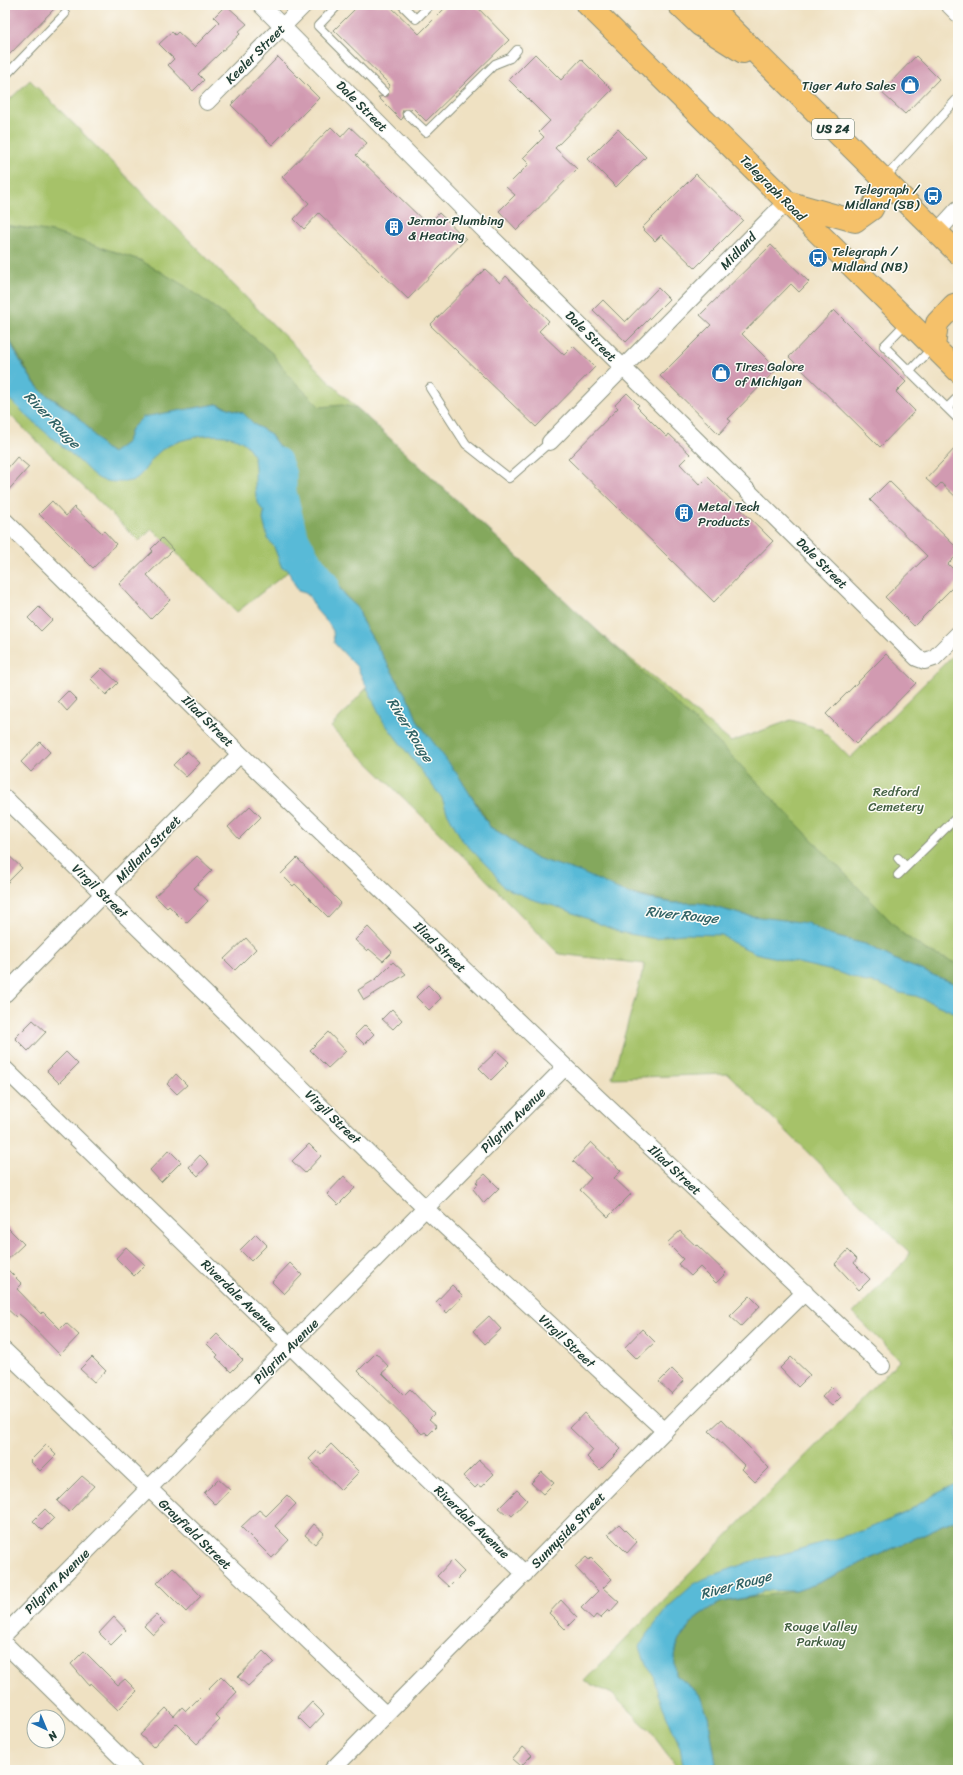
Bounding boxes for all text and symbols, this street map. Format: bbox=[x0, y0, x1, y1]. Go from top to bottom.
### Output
street label: Keeler Street bbox=[219, 18, 291, 90]
place label: Tiger Auto Sales bbox=[802, 74, 896, 97]
shop icon: Tiger Auto Sales bbox=[899, 74, 921, 96]
street label: Dale Street bbox=[331, 75, 394, 138]
road number: US 24 bbox=[812, 119, 854, 139]
street label: Telegraph Road bbox=[734, 149, 813, 228]
place label: Telegraph / Midland (SB) bbox=[845, 178, 921, 216]
bus stop icon: Telegraph / Midland (SB) bbox=[922, 185, 944, 207]
place label: Jermor Plumbing & Heating bbox=[407, 209, 504, 247]
building icon: Jermor Plumbing & Heating bbox=[383, 216, 405, 238]
street label: Midland bbox=[714, 226, 763, 275]
place label: Telegraph / Midland (NB) bbox=[832, 240, 909, 278]
bus stop icon: Telegraph / Midland (NB) bbox=[807, 247, 829, 269]
street label: Dale Street bbox=[560, 305, 623, 368]
place label: Tires Galore of Michigan bbox=[735, 355, 804, 393]
shop icon: Tires Galore of Michigan bbox=[710, 362, 732, 384]
water label: River Rouge bbox=[18, 385, 87, 456]
place label: Metal Tech Products bbox=[698, 495, 760, 533]
building icon: Metal Tech Products bbox=[673, 502, 695, 524]
street label: Dale Street bbox=[791, 532, 854, 595]
street label: Iliad Street bbox=[176, 689, 240, 753]
water label: River Rouge bbox=[380, 693, 441, 769]
park label: Redford Cemetery bbox=[868, 780, 924, 818]
street label: Midland Street bbox=[110, 810, 187, 888]
street label: Virgil Street bbox=[66, 858, 134, 925]
water label: River Rouge bbox=[645, 899, 721, 931]
street label: Iliad Street bbox=[407, 915, 472, 979]
street label: Pilgrim Avenue bbox=[475, 1081, 552, 1158]
street label: Virgil Street bbox=[299, 1084, 367, 1151]
street label: Iliad Street bbox=[642, 1138, 707, 1201]
street label: Riverdale Avenue bbox=[196, 1253, 283, 1339]
street label: Virgil Street bbox=[533, 1308, 601, 1374]
street label: Pilgrim Avenue bbox=[248, 1312, 325, 1389]
street label: Riverdale Avenue bbox=[429, 1479, 516, 1565]
street label: Sunnyside Street bbox=[525, 1486, 611, 1574]
street label: Grayfield Street bbox=[153, 1493, 237, 1576]
street label: Pilgrim Avenue bbox=[19, 1542, 96, 1619]
water label: River Rouge bbox=[698, 1563, 776, 1606]
park label: Rouge Valley Parkway bbox=[785, 1615, 858, 1653]
north arrow bbox=[26, 1709, 66, 1749]
text: N bbox=[43, 1726, 63, 1746]

